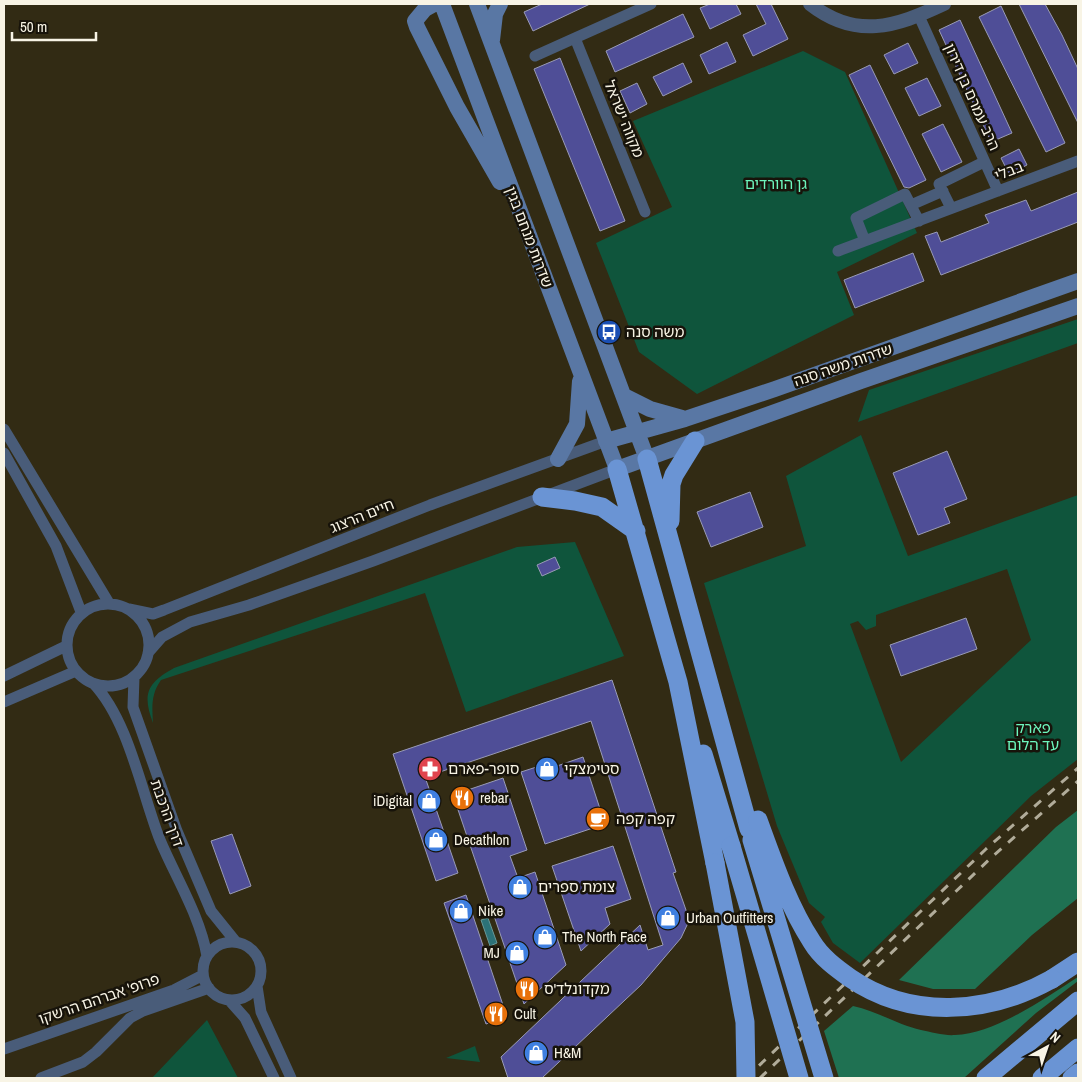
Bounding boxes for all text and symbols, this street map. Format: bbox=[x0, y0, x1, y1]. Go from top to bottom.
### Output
scale bar bbox=[12, 10, 96, 42]
text: 50 m bbox=[20, 16, 47, 37]
street label: הרב עמרם בן דירון bbox=[939, 40, 1006, 154]
street label: מקווה ישראל bbox=[599, 77, 649, 161]
street label: בבלי bbox=[991, 155, 1027, 186]
park label: גן הוורדים bbox=[745, 173, 808, 194]
street label: שדרות מנחם בגין bbox=[501, 183, 558, 290]
bus stop icon: משה סנה bbox=[596, 319, 622, 345]
place label: משה סנה bbox=[626, 321, 685, 342]
street label: שדרות משה סנה bbox=[791, 338, 895, 391]
street label: חיים הרצוג bbox=[326, 493, 397, 538]
park label: פארק עד הלום bbox=[1007, 717, 1059, 755]
pharmacy icon: סופר-פארם bbox=[417, 756, 443, 782]
shop icon: סטימצקי bbox=[534, 756, 560, 782]
place label: סופר-פארם bbox=[448, 758, 519, 779]
place label: סטימצקי bbox=[564, 758, 619, 779]
street label: דרך הרכבת bbox=[146, 776, 189, 849]
restaurant icon: rebar bbox=[449, 785, 475, 811]
place label: rebar bbox=[480, 787, 509, 808]
shop icon: iDigital bbox=[416, 788, 442, 814]
place label: iDigital bbox=[373, 790, 412, 811]
cafe icon: קפה קפה bbox=[585, 806, 611, 832]
place label: קפה קפה bbox=[616, 808, 675, 829]
shop icon: Decathlon bbox=[423, 827, 449, 853]
place label: Decathlon bbox=[454, 829, 509, 850]
shop icon: צומת ספרים bbox=[507, 874, 533, 900]
place label: צומת ספרים bbox=[538, 876, 615, 897]
shop icon: Nike bbox=[448, 898, 474, 924]
place label: Nike bbox=[478, 900, 503, 921]
shop icon: Urban Outfitters bbox=[655, 905, 681, 931]
place label: Urban Outfitters bbox=[686, 907, 774, 928]
shop icon: The North Face bbox=[532, 924, 558, 950]
place label: The North Face bbox=[562, 926, 647, 947]
shop icon: MJ bbox=[504, 940, 530, 966]
place label: MJ bbox=[484, 942, 500, 963]
street label: פרופ' אברהם הרשקו bbox=[36, 968, 162, 1029]
restaurant icon: מקדונלד'ס bbox=[514, 976, 540, 1002]
place label: מקדונלד'ס bbox=[544, 978, 610, 999]
restaurant icon: Cult bbox=[483, 1001, 509, 1027]
place label: Cult bbox=[514, 1003, 536, 1024]
north arrow bbox=[1022, 1022, 1072, 1072]
text: N bbox=[1046, 1027, 1064, 1047]
shop icon: H&M bbox=[523, 1040, 549, 1066]
place label: H&M bbox=[554, 1042, 581, 1063]

